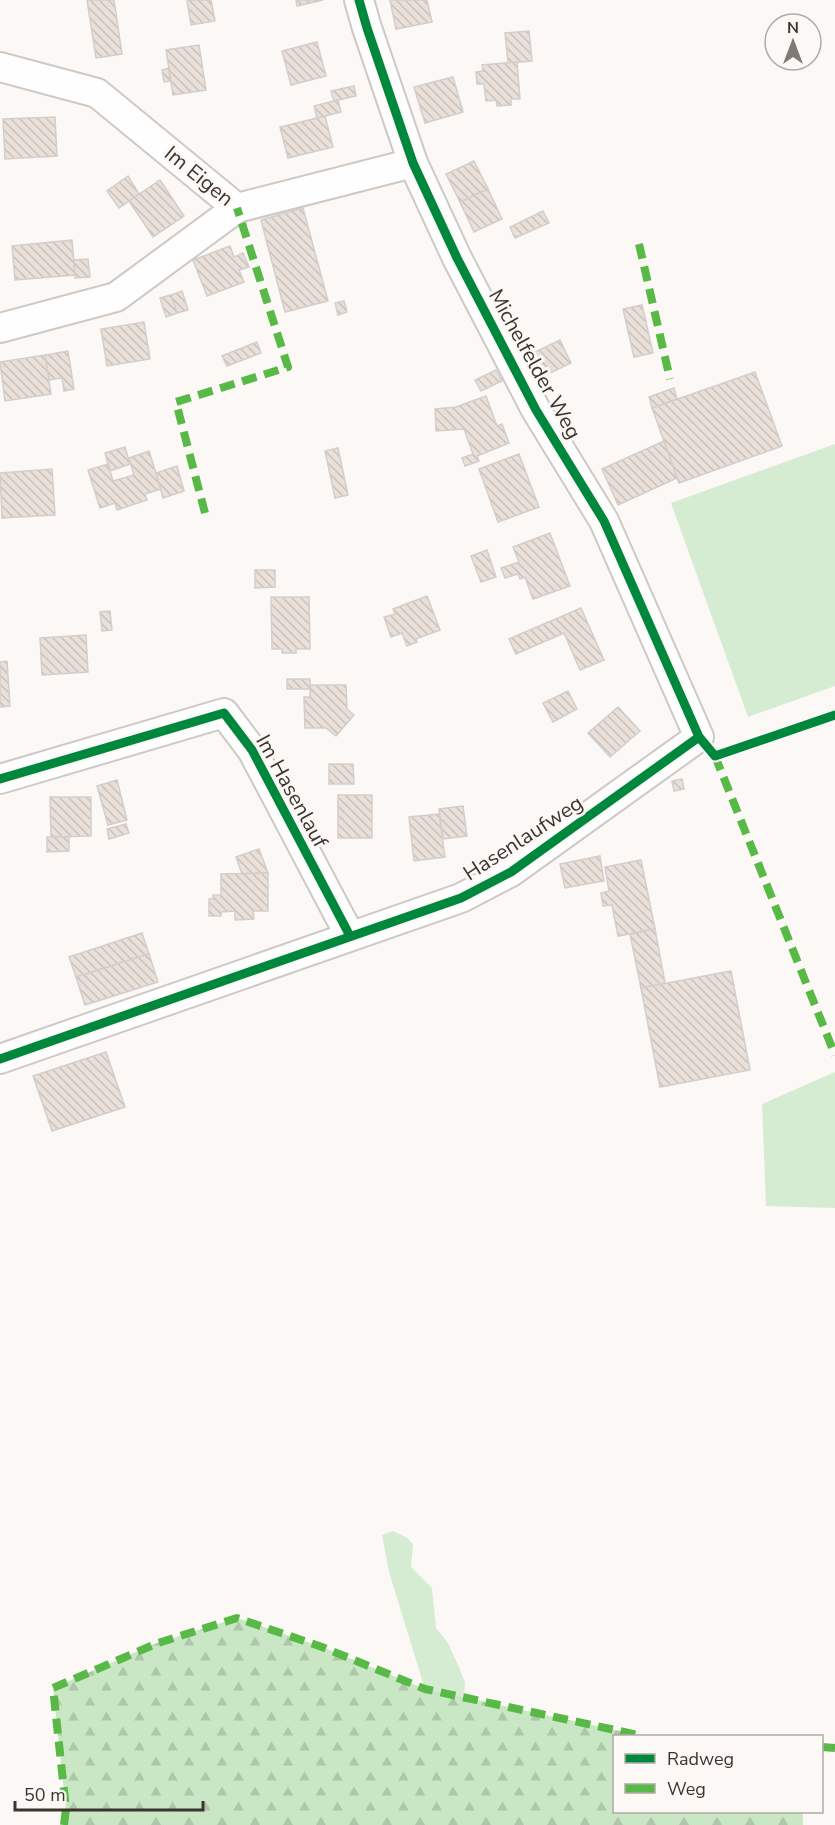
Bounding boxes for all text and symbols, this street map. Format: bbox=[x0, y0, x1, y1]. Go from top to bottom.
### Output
north arrow bbox=[763, 12, 823, 72]
text: N bbox=[787, 17, 799, 39]
street label: Im Eigen bbox=[159, 140, 239, 212]
street label: Michelfelder Weg bbox=[482, 284, 588, 444]
street label: Im Hasenlauf bbox=[249, 729, 335, 853]
street label: Hasenlaufweg bbox=[458, 789, 588, 887]
legend bbox=[613, 1735, 823, 1813]
text: Radweg bbox=[667, 1747, 734, 1771]
scale bar bbox=[15, 1774, 202, 1812]
text: Weg bbox=[667, 1777, 706, 1801]
text: 50 m bbox=[24, 1783, 66, 1807]

